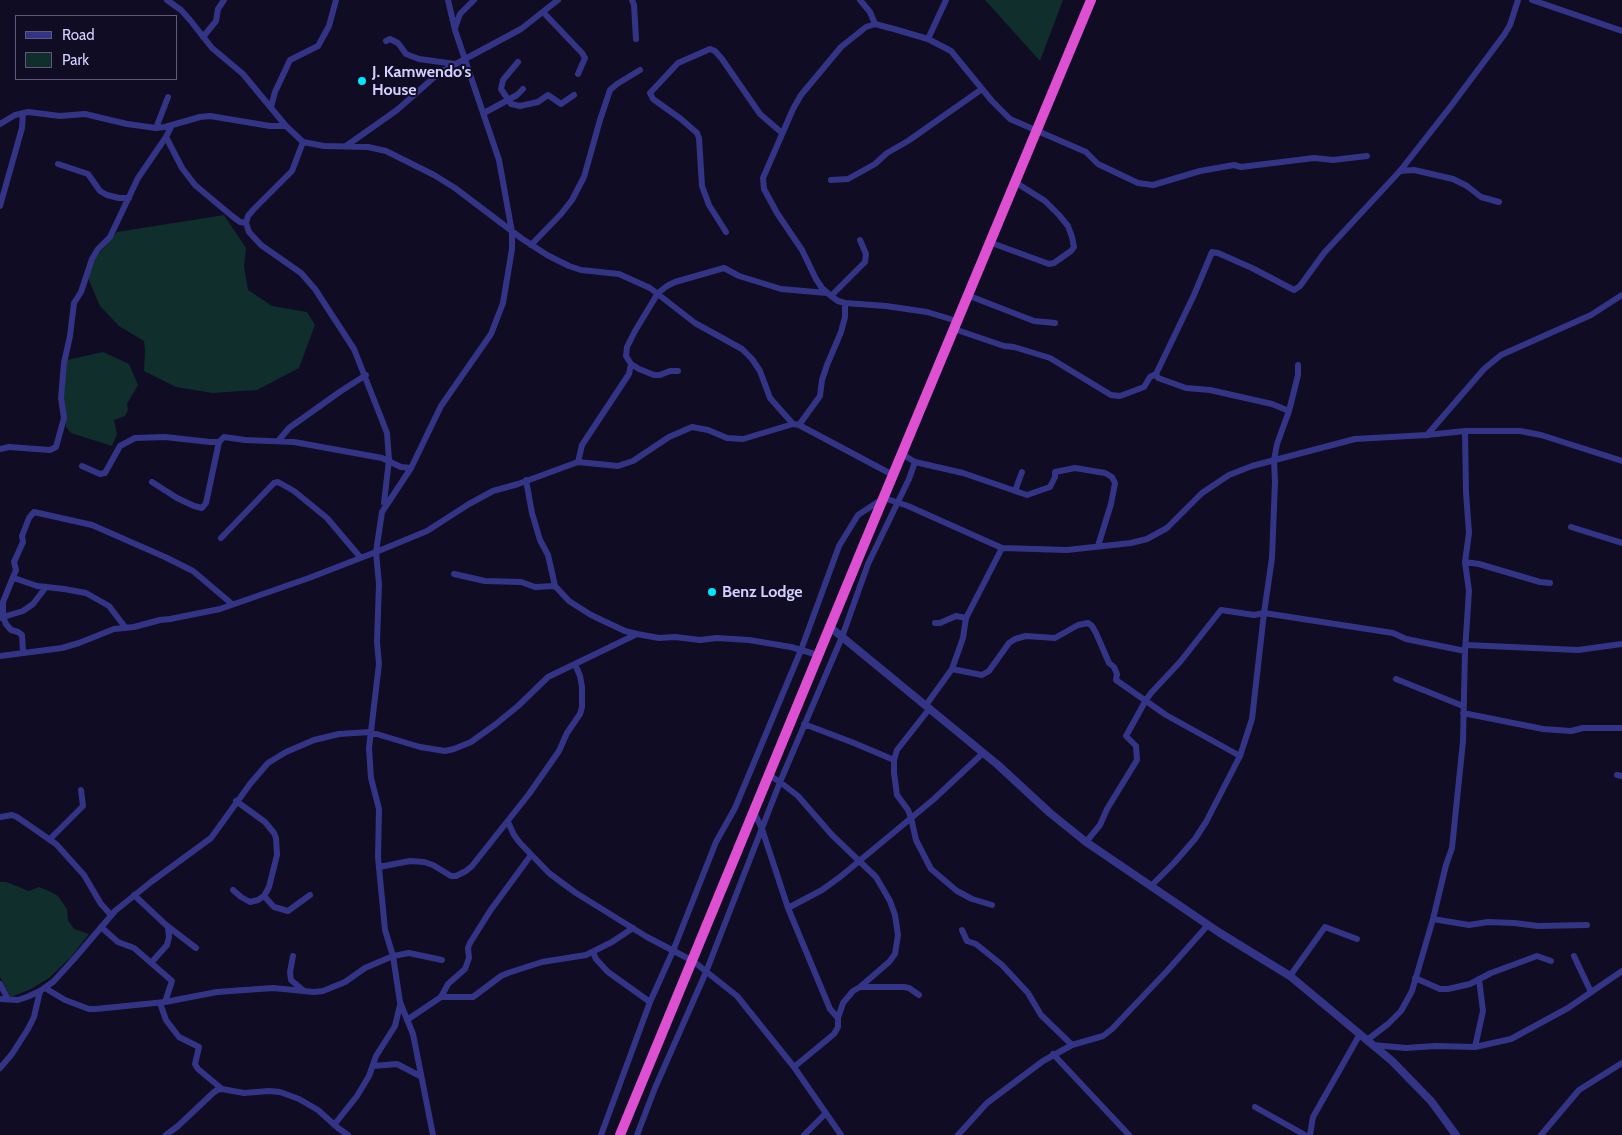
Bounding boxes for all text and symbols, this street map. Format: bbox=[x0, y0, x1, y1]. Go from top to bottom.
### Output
legend bbox=[15, 15, 178, 80]
text: Road bbox=[62, 26, 95, 44]
text: Park bbox=[62, 51, 89, 69]
place label: J. Kamwendo's House bbox=[372, 62, 471, 100]
marker: J. Kamwendo's House bbox=[356, 75, 368, 87]
place label: Benz Lodge bbox=[722, 582, 803, 602]
marker: Benz Lodge bbox=[706, 586, 718, 598]

